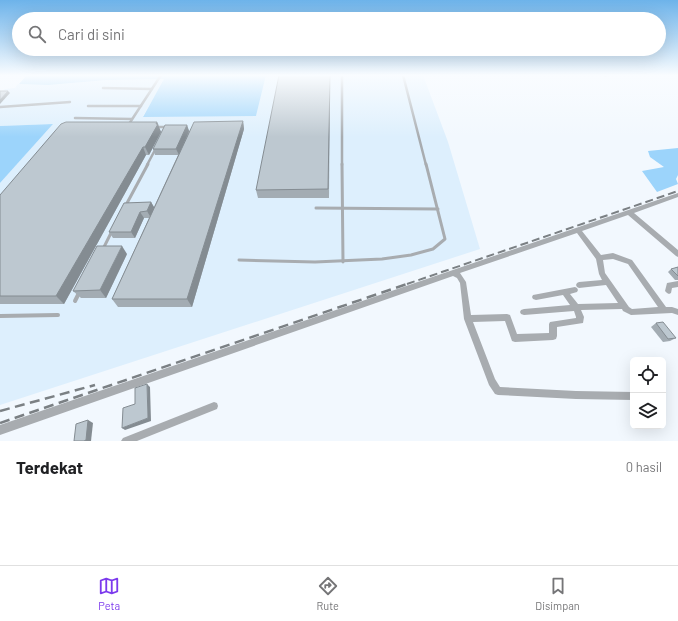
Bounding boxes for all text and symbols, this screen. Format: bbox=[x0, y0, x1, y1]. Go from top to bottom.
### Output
search box bbox=[12, 12, 666, 56]
icon: search bbox=[26, 23, 48, 45]
text: Cari di sini bbox=[58, 25, 125, 43]
map controls bbox=[630, 357, 666, 429]
button: locate bbox=[630, 357, 666, 393]
button: layers bbox=[630, 393, 666, 429]
text: Terdekat bbox=[16, 457, 83, 477]
text: 0 hasil bbox=[626, 459, 662, 475]
tab: Peta bbox=[98, 575, 120, 612]
tab: Rute bbox=[317, 575, 339, 612]
tab: Disimpan bbox=[535, 575, 580, 612]

